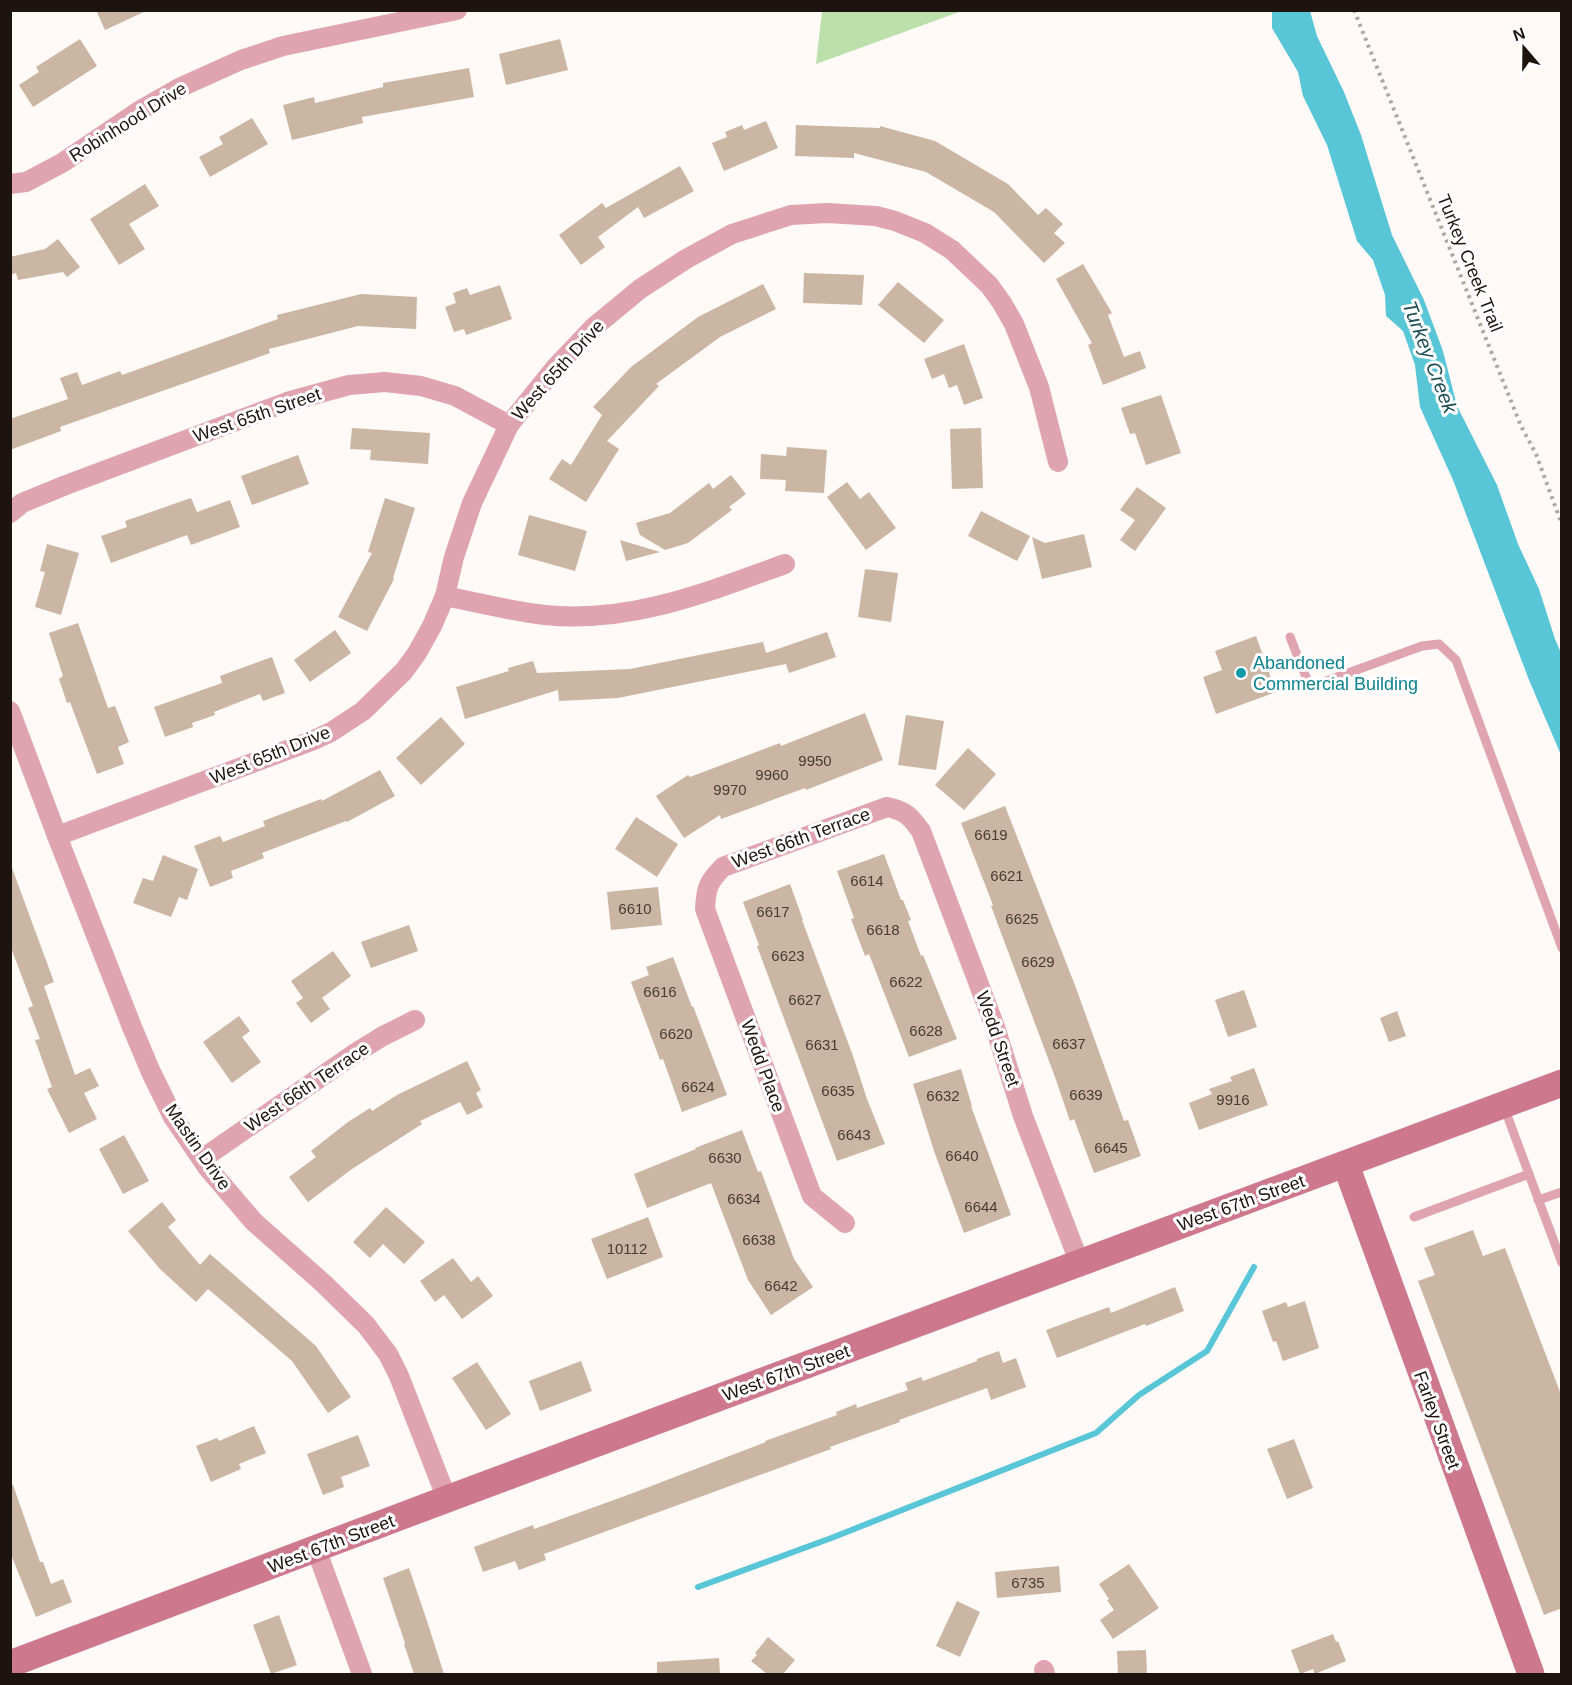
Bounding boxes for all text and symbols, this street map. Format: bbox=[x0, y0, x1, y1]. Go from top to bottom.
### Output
north arrow bbox=[1494, 18, 1554, 78]
text: N bbox=[1511, 24, 1527, 44]
street label: Robinhood Drive bbox=[66, 78, 190, 166]
street label: Turkey Creek Trail bbox=[1433, 191, 1507, 335]
water label: Turkey Creek bbox=[1398, 298, 1462, 417]
street label: West 65th Drive bbox=[508, 316, 608, 424]
street label: West 65th Street bbox=[191, 384, 323, 446]
place label: Abandoned Commercial Building bbox=[1253, 653, 1418, 694]
marker: Abandoned Commercial Building bbox=[1234, 666, 1248, 680]
street label: West 65th Drive bbox=[207, 722, 333, 788]
house number: 9950 bbox=[798, 752, 832, 769]
house number: 9960 bbox=[755, 766, 789, 783]
house number: 9970 bbox=[713, 781, 747, 798]
street label: West 66th Terrace bbox=[729, 804, 873, 872]
house number: 6619 bbox=[974, 826, 1008, 843]
house number: 6621 bbox=[990, 867, 1024, 884]
house number: 6614 bbox=[850, 872, 884, 889]
house number: 6610 bbox=[618, 900, 652, 917]
house number: 6617 bbox=[756, 903, 790, 920]
house number: 6625 bbox=[1005, 910, 1039, 927]
house number: 6618 bbox=[866, 921, 900, 938]
house number: 6623 bbox=[771, 947, 805, 964]
house number: 6629 bbox=[1021, 953, 1055, 970]
house number: 6622 bbox=[889, 973, 923, 990]
house number: 6616 bbox=[643, 983, 677, 1000]
street label: Wedd Street bbox=[972, 989, 1024, 1089]
house number: 6627 bbox=[788, 991, 822, 1008]
street label: Wedd Place bbox=[737, 1017, 789, 1115]
house number: 6628 bbox=[909, 1022, 943, 1039]
house number: 6620 bbox=[659, 1025, 693, 1042]
house number: 6637 bbox=[1052, 1035, 1086, 1052]
house number: 6631 bbox=[805, 1036, 839, 1053]
street label: West 66th Terrace bbox=[241, 1038, 373, 1136]
house number: 6624 bbox=[681, 1078, 715, 1095]
house number: 6635 bbox=[821, 1082, 855, 1099]
house number: 6639 bbox=[1069, 1086, 1103, 1103]
house number: 6632 bbox=[926, 1087, 960, 1104]
house number: 9916 bbox=[1216, 1091, 1250, 1108]
street label: Mastin Drive bbox=[161, 1100, 235, 1194]
house number: 6643 bbox=[837, 1126, 871, 1143]
house number: 6645 bbox=[1094, 1139, 1128, 1156]
house number: 6640 bbox=[945, 1147, 979, 1164]
house number: 6630 bbox=[708, 1149, 742, 1166]
street label: West 67th Street bbox=[1175, 1171, 1307, 1235]
house number: 6634 bbox=[727, 1190, 761, 1207]
house number: 6644 bbox=[964, 1198, 998, 1215]
house number: 6638 bbox=[742, 1231, 776, 1248]
house number: 10112 bbox=[607, 1240, 647, 1257]
house number: 6642 bbox=[764, 1277, 798, 1294]
street label: West 67th Street bbox=[720, 1341, 852, 1405]
street label: Farley Street bbox=[1410, 1368, 1464, 1472]
street label: West 67th Street bbox=[265, 1511, 397, 1577]
house number: 6735 bbox=[1011, 1574, 1045, 1591]

